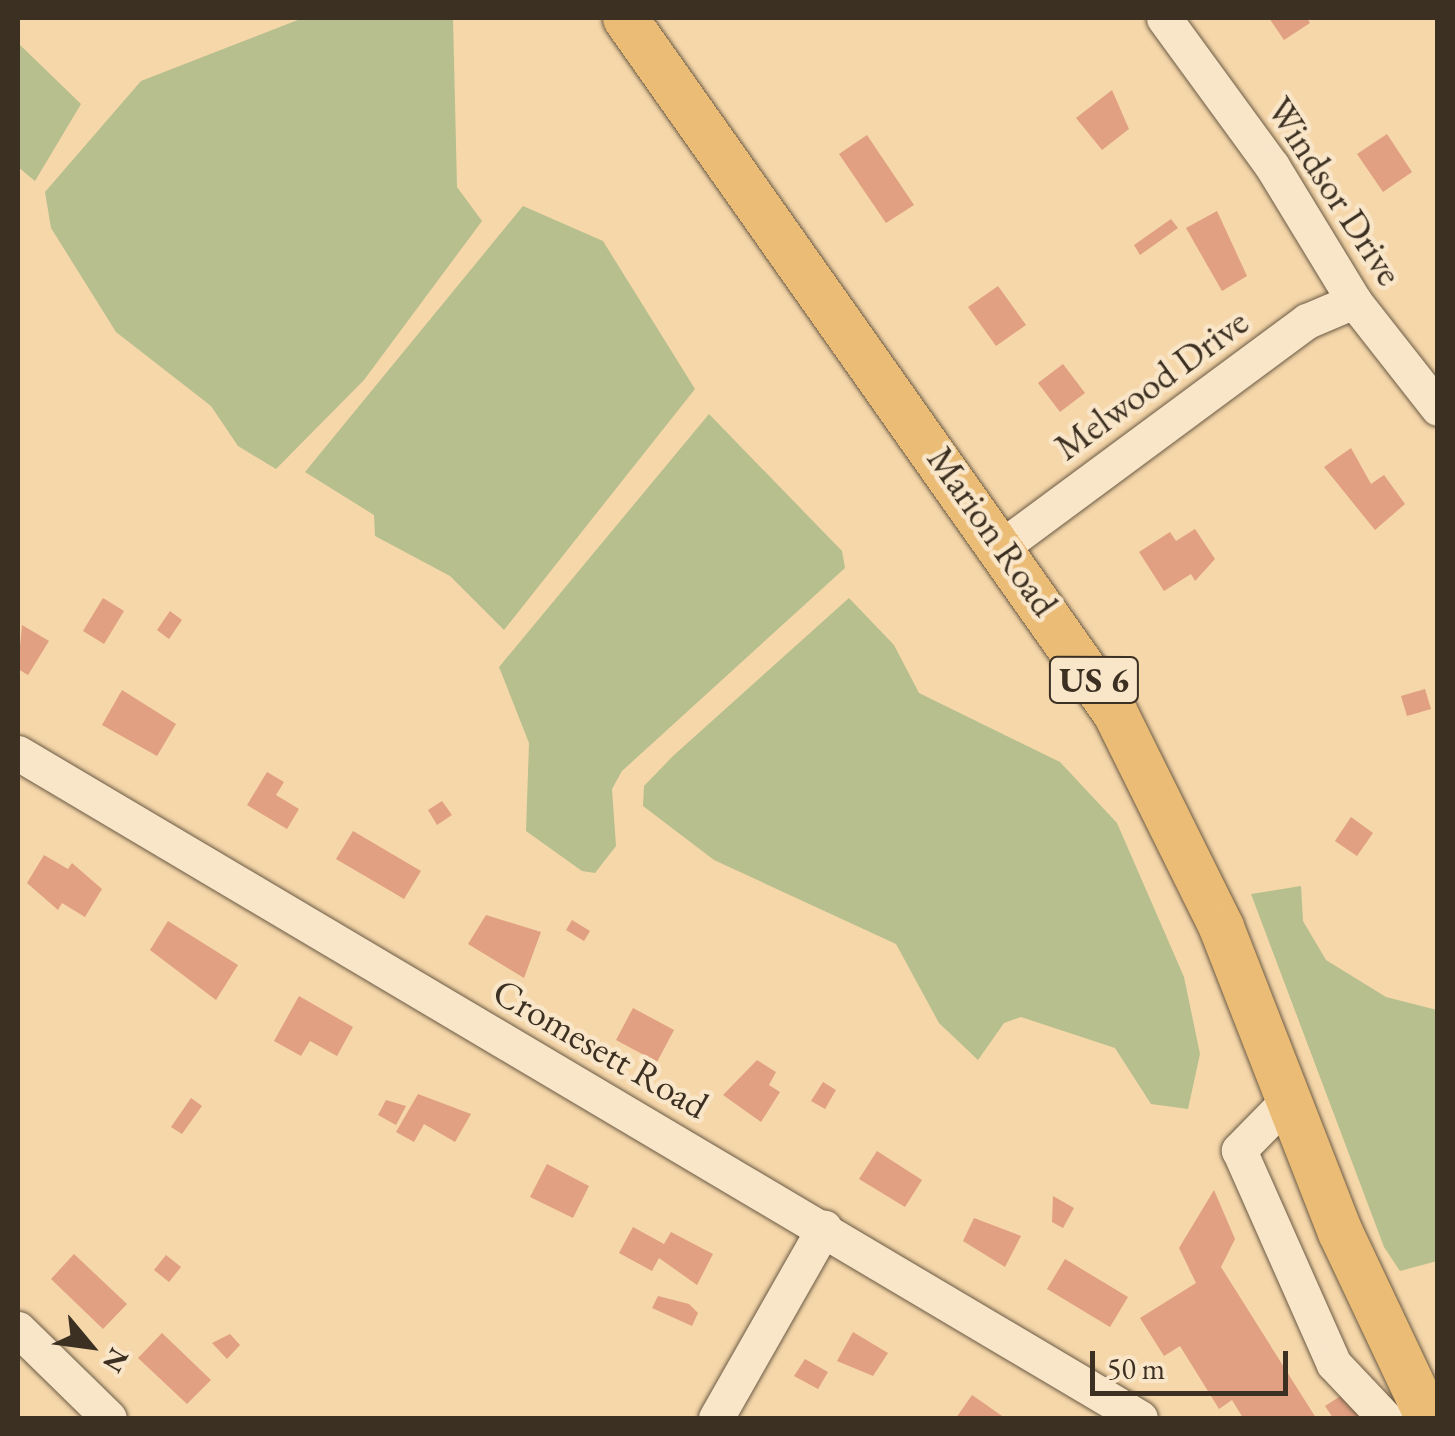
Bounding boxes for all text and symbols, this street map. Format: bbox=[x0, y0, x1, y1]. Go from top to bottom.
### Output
street label: Windsor Drive bbox=[1257, 88, 1413, 294]
street label: Melwood Drive bbox=[1045, 299, 1257, 469]
street label: Marion Road bbox=[918, 437, 1068, 625]
road number: US 6 bbox=[1046, 650, 1142, 710]
street label: Cromesett Road bbox=[485, 968, 717, 1128]
north arrow bbox=[40, 1296, 140, 1396]
scale bar bbox=[1095, 1331, 1292, 1393]
text: N bbox=[95, 1342, 137, 1379]
text: 50 m bbox=[1107, 1349, 1165, 1388]

